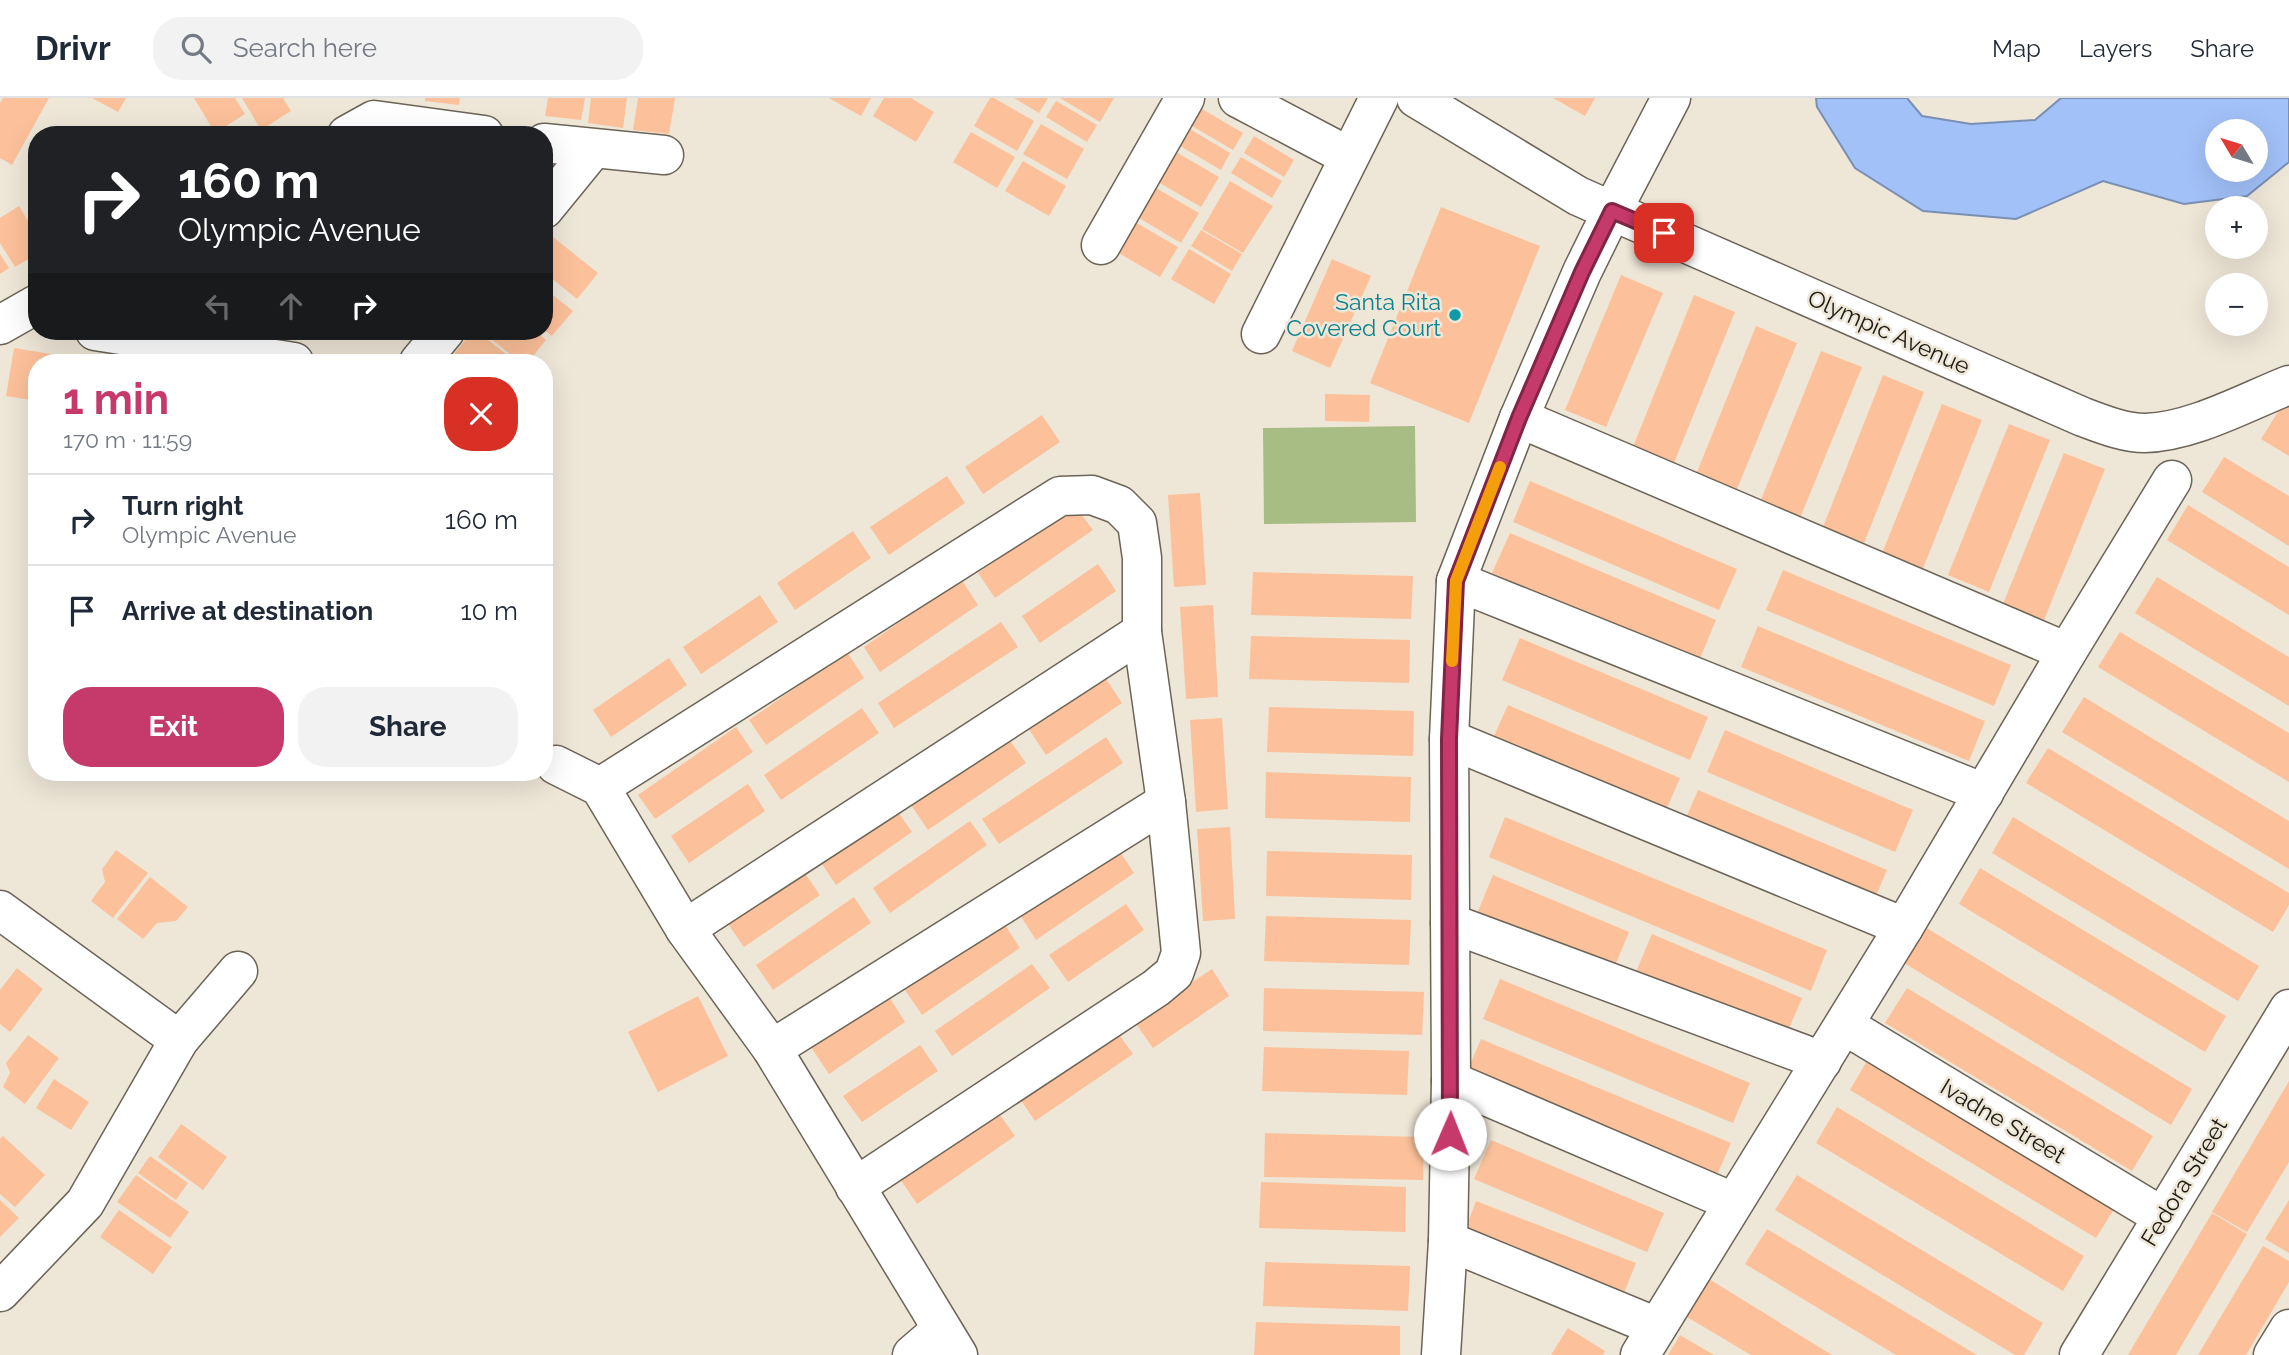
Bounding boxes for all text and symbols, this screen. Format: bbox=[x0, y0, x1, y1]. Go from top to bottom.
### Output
search box bbox=[153, 17, 643, 80]
text: Drivr bbox=[35, 29, 111, 68]
icon: search bbox=[177, 29, 215, 67]
text: Search here bbox=[233, 33, 377, 63]
text: Map bbox=[1992, 34, 2041, 63]
text: Layers bbox=[2079, 34, 2152, 63]
text: Share bbox=[2190, 34, 2254, 63]
north arrow bbox=[2205, 119, 2268, 182]
map controls bbox=[2205, 119, 2268, 336]
text: 160 m bbox=[178, 152, 319, 209]
icon: right bbox=[63, 154, 154, 245]
button: + bbox=[2205, 196, 2268, 259]
pin bbox=[1634, 203, 1694, 263]
text: Olympic Avenue bbox=[178, 211, 421, 248]
icon: arrive bbox=[1645, 214, 1683, 252]
button: − bbox=[2205, 273, 2268, 336]
street label: Olympic Avenue bbox=[1804, 284, 1974, 379]
icon: left bbox=[199, 287, 237, 325]
icon: ahead bbox=[272, 287, 310, 325]
icon: right bbox=[345, 287, 383, 325]
place label: Santa Rita Covered Court bbox=[1286, 288, 1441, 341]
marker: Santa Rita Covered Court bbox=[1447, 307, 1463, 323]
text: 1 min bbox=[63, 375, 169, 424]
button: close bbox=[444, 377, 518, 451]
text: 170 m · 11:59 bbox=[63, 426, 192, 453]
text: Turn right bbox=[122, 491, 243, 521]
icon: right bbox=[63, 501, 101, 539]
text: 160 m bbox=[445, 505, 518, 535]
text: Olympic Avenue bbox=[122, 521, 296, 548]
icon: arrive bbox=[63, 592, 101, 630]
text: Arrive at destination bbox=[122, 596, 373, 626]
text: 10 m bbox=[460, 596, 518, 626]
button: Exit bbox=[63, 687, 284, 767]
button: Share bbox=[298, 687, 518, 767]
street label: Ivadne Street bbox=[1936, 1073, 2071, 1169]
position arrow bbox=[1413, 1097, 1487, 1171]
street label: Fedora Street bbox=[2135, 1113, 2232, 1251]

